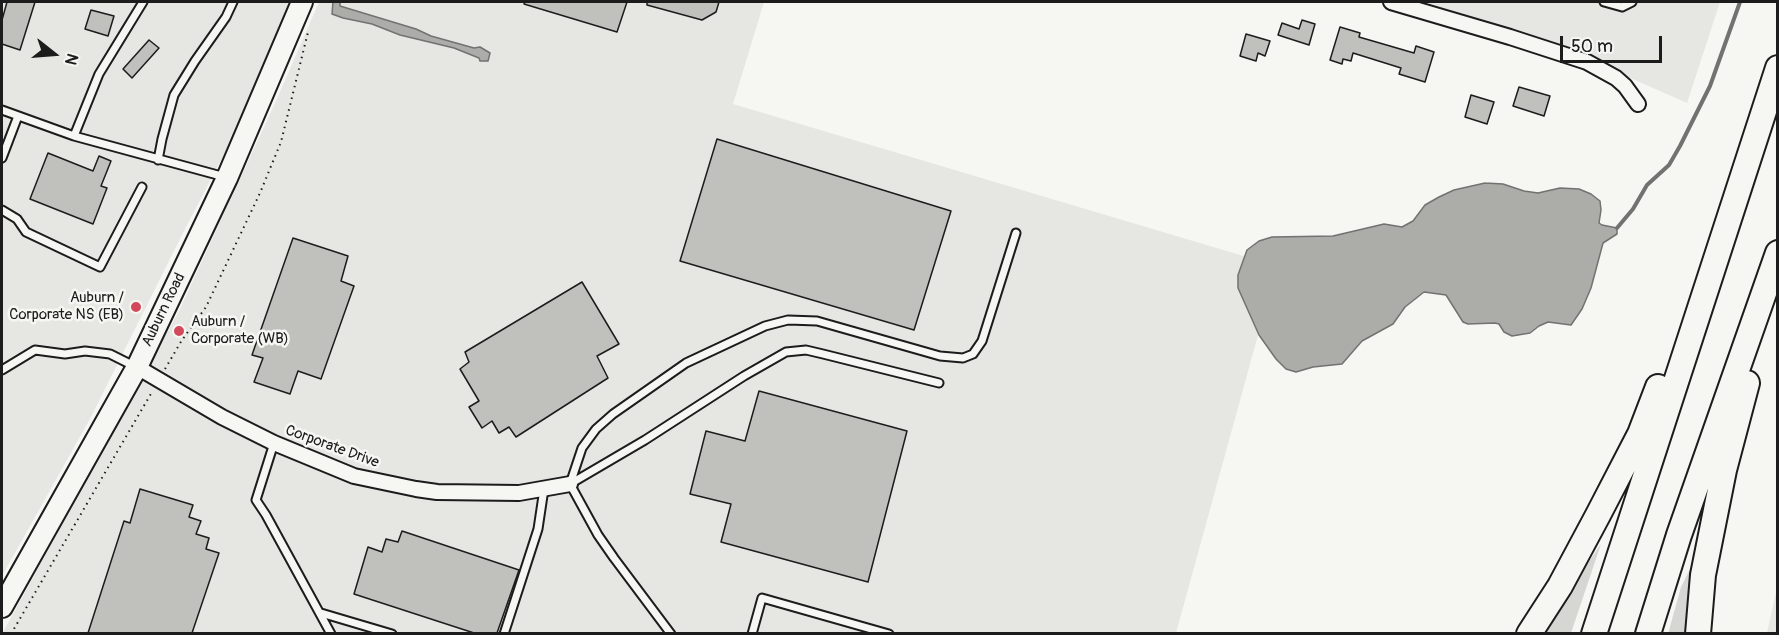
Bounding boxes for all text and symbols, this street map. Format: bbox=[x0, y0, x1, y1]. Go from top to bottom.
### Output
north arrow bbox=[24, 24, 84, 84]
scale bar bbox=[1563, 24, 1665, 62]
text: 50 m bbox=[1571, 35, 1613, 58]
text: N bbox=[60, 51, 82, 67]
street label: Auburn Road bbox=[138, 270, 190, 350]
place label: Auburn / Corporate NS (EB) bbox=[9, 289, 124, 324]
marker: Auburn / Corporate NS (EB) bbox=[129, 300, 143, 314]
place label: Auburn / Corporate (WB) bbox=[191, 313, 289, 348]
marker: Auburn / Corporate (WB) bbox=[172, 324, 186, 338]
street label: Corporate Drive bbox=[283, 422, 381, 472]

